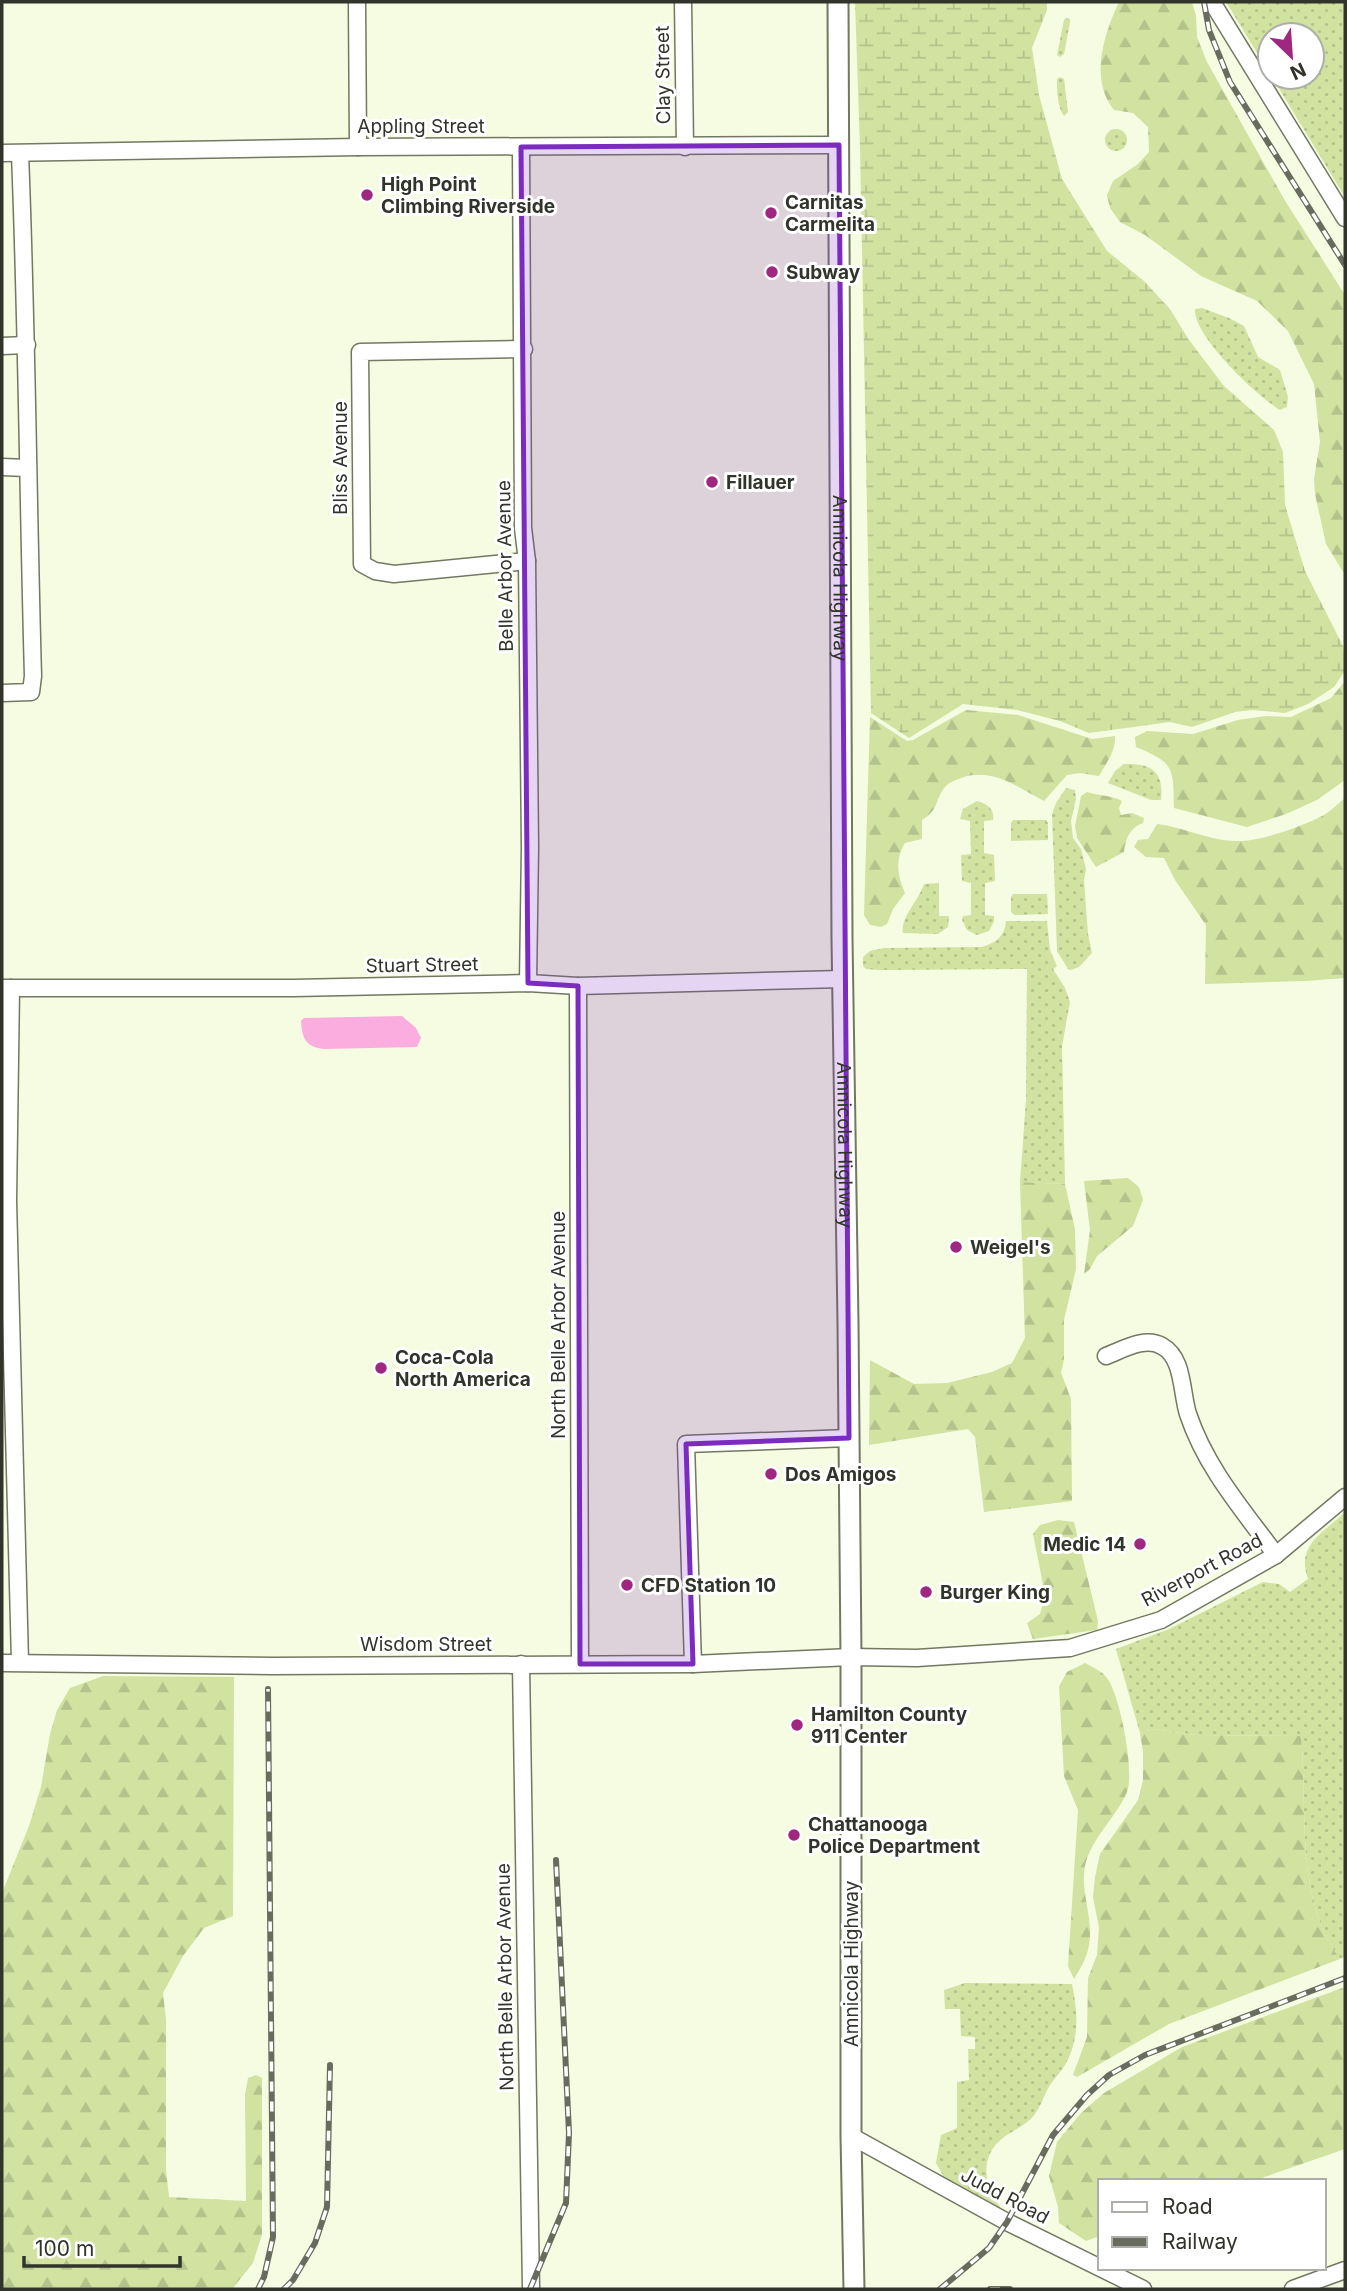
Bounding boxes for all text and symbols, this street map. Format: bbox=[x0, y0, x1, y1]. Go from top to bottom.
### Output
north arrow bbox=[1256, 21, 1326, 91]
street label: Clay Street bbox=[651, 26, 675, 124]
text: N bbox=[1287, 57, 1309, 84]
street label: Appling Street bbox=[357, 115, 485, 138]
place label: High Point Climbing Riverside bbox=[381, 173, 555, 218]
marker: High Point Climbing Riverside bbox=[359, 187, 375, 203]
place label: Carnitas Carmelita bbox=[785, 191, 875, 236]
marker: Carnitas Carmelita bbox=[763, 205, 779, 221]
place label: Subway bbox=[786, 261, 861, 284]
marker: Subway bbox=[764, 264, 780, 280]
street label: Bliss Avenue bbox=[329, 401, 352, 515]
place label: Fillauer bbox=[726, 471, 795, 494]
marker: Fillauer bbox=[704, 474, 720, 490]
street label: Belle Arbor Avenue bbox=[492, 480, 518, 652]
street label: Amnicola Highway bbox=[829, 495, 852, 662]
street label: Stuart Street bbox=[365, 953, 479, 977]
street label: Amnicola Highway bbox=[832, 1061, 858, 1229]
street label: North Belle Arbor Avenue bbox=[547, 1211, 570, 1439]
place label: Weigel's bbox=[970, 1236, 1051, 1259]
marker: Weigel's bbox=[948, 1239, 964, 1255]
place label: Coca-Cola North America bbox=[395, 1346, 531, 1391]
marker: Coca-Cola North America bbox=[373, 1360, 389, 1376]
place label: Dos Amigos bbox=[785, 1463, 897, 1486]
marker: Dos Amigos bbox=[763, 1466, 779, 1482]
street label: Riverport Road bbox=[1138, 1529, 1266, 1611]
place label: Medic 14 bbox=[1043, 1533, 1126, 1556]
marker: Medic 14 bbox=[1132, 1536, 1148, 1552]
place label: CFD Station 10 bbox=[641, 1574, 776, 1597]
marker: CFD Station 10 bbox=[619, 1577, 635, 1593]
place label: Burger King bbox=[940, 1581, 1050, 1604]
marker: Burger King bbox=[918, 1584, 934, 1600]
street label: Wisdom Street bbox=[360, 1633, 492, 1656]
place label: Hamilton County 911 Center bbox=[811, 1703, 968, 1748]
marker: Hamilton County 911 Center bbox=[789, 1717, 805, 1733]
place label: Chattanooga Police Department bbox=[808, 1813, 980, 1858]
marker: Chattanooga Police Department bbox=[786, 1827, 802, 1843]
street label: North Belle Arbor Avenue bbox=[492, 1863, 518, 2091]
street label: Amnicola Highway bbox=[840, 1880, 863, 2047]
street label: Judd Road bbox=[957, 2163, 1053, 2229]
legend bbox=[1098, 2179, 1326, 2270]
text: Road bbox=[1162, 2194, 1213, 2219]
scale bar bbox=[24, 2224, 180, 2268]
text: Railway bbox=[1162, 2229, 1238, 2254]
text: 100 m bbox=[35, 2236, 94, 2261]

